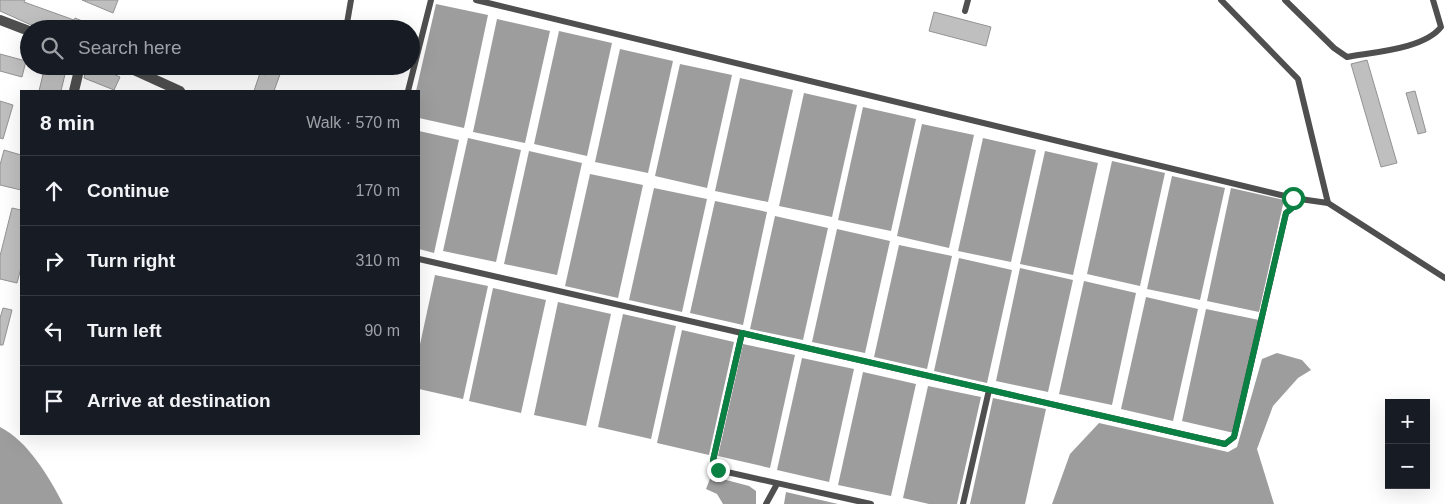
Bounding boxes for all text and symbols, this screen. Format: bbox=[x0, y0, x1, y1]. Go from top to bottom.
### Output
search box bbox=[20, 20, 420, 75]
icon: search bbox=[38, 34, 66, 62]
text: Search here bbox=[78, 37, 182, 58]
text: 8 min bbox=[40, 111, 95, 134]
text: Walk · 570 m bbox=[306, 114, 400, 131]
icon: ahead bbox=[40, 177, 68, 205]
text: Continue bbox=[87, 180, 169, 201]
text: 170 m bbox=[356, 182, 400, 199]
route start bbox=[1282, 187, 1305, 210]
icon: right bbox=[40, 247, 68, 275]
text: Turn right bbox=[87, 250, 175, 271]
text: 310 m bbox=[356, 252, 400, 269]
icon: left bbox=[40, 317, 68, 345]
text: Turn left bbox=[87, 320, 162, 341]
text: 90 m bbox=[364, 322, 400, 339]
icon: arrive bbox=[40, 387, 68, 415]
text: Arrive at destination bbox=[87, 390, 271, 411]
map controls bbox=[1385, 399, 1430, 489]
button: + bbox=[1385, 399, 1430, 444]
button: − bbox=[1385, 444, 1430, 489]
route end bbox=[707, 459, 730, 482]

